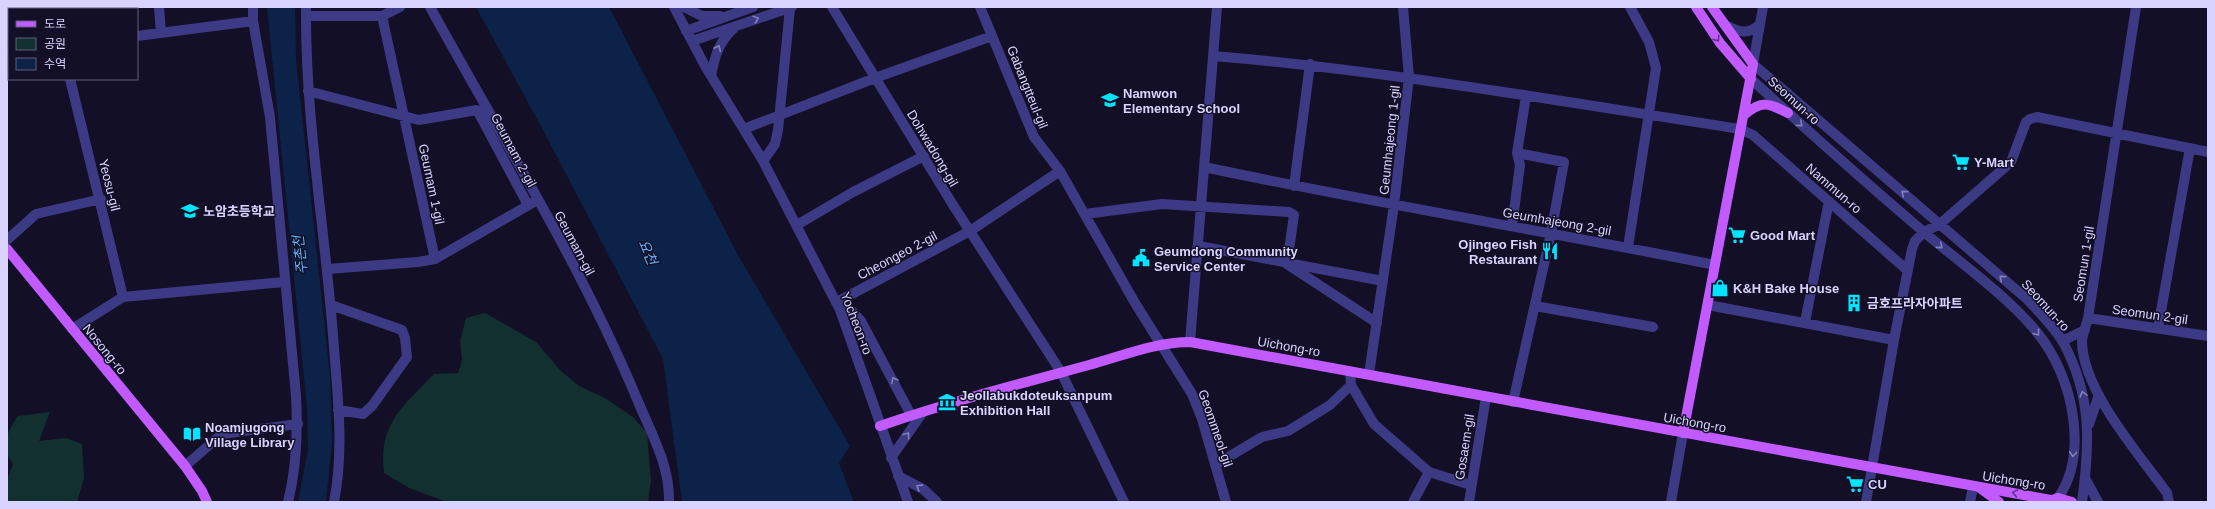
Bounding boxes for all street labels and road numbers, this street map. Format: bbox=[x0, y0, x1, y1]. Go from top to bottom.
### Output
street label: Gabangtteul-gil bbox=[1004, 44, 1051, 131]
street label: Seomun-ro bbox=[1765, 73, 1823, 127]
street label: Geumhajeong 1-gil bbox=[1376, 85, 1403, 195]
street label: Dohwadong-gil bbox=[904, 107, 961, 189]
street label: Geumam 2-gil bbox=[488, 111, 539, 190]
street label: Geumam 1-gil bbox=[416, 143, 447, 226]
street label: Yeosu-gil bbox=[96, 158, 123, 213]
street label: Nammun-ro bbox=[1803, 160, 1864, 217]
street label: Geumhajeong 2-gil bbox=[1502, 205, 1612, 238]
street label: Geumam-gil bbox=[551, 208, 598, 278]
street label: Seomun 1-gil bbox=[2070, 225, 2097, 303]
street label: Cheongeo 2-gil bbox=[855, 228, 940, 283]
street label: Seomun-ro bbox=[2019, 276, 2073, 334]
street label: Yocheon-ro bbox=[838, 290, 875, 357]
street label: Seomun 2-gil bbox=[2111, 302, 2189, 327]
street label: Nosong-ro bbox=[80, 321, 130, 378]
street label: Uichong-ro bbox=[1256, 334, 1322, 359]
street label: Geommeol-gil bbox=[1195, 387, 1236, 469]
street label: Uichong-ro bbox=[1662, 410, 1728, 435]
street label: Gosaem-gil bbox=[1452, 413, 1477, 481]
street label: Uichong-ro bbox=[1981, 468, 2047, 493]

